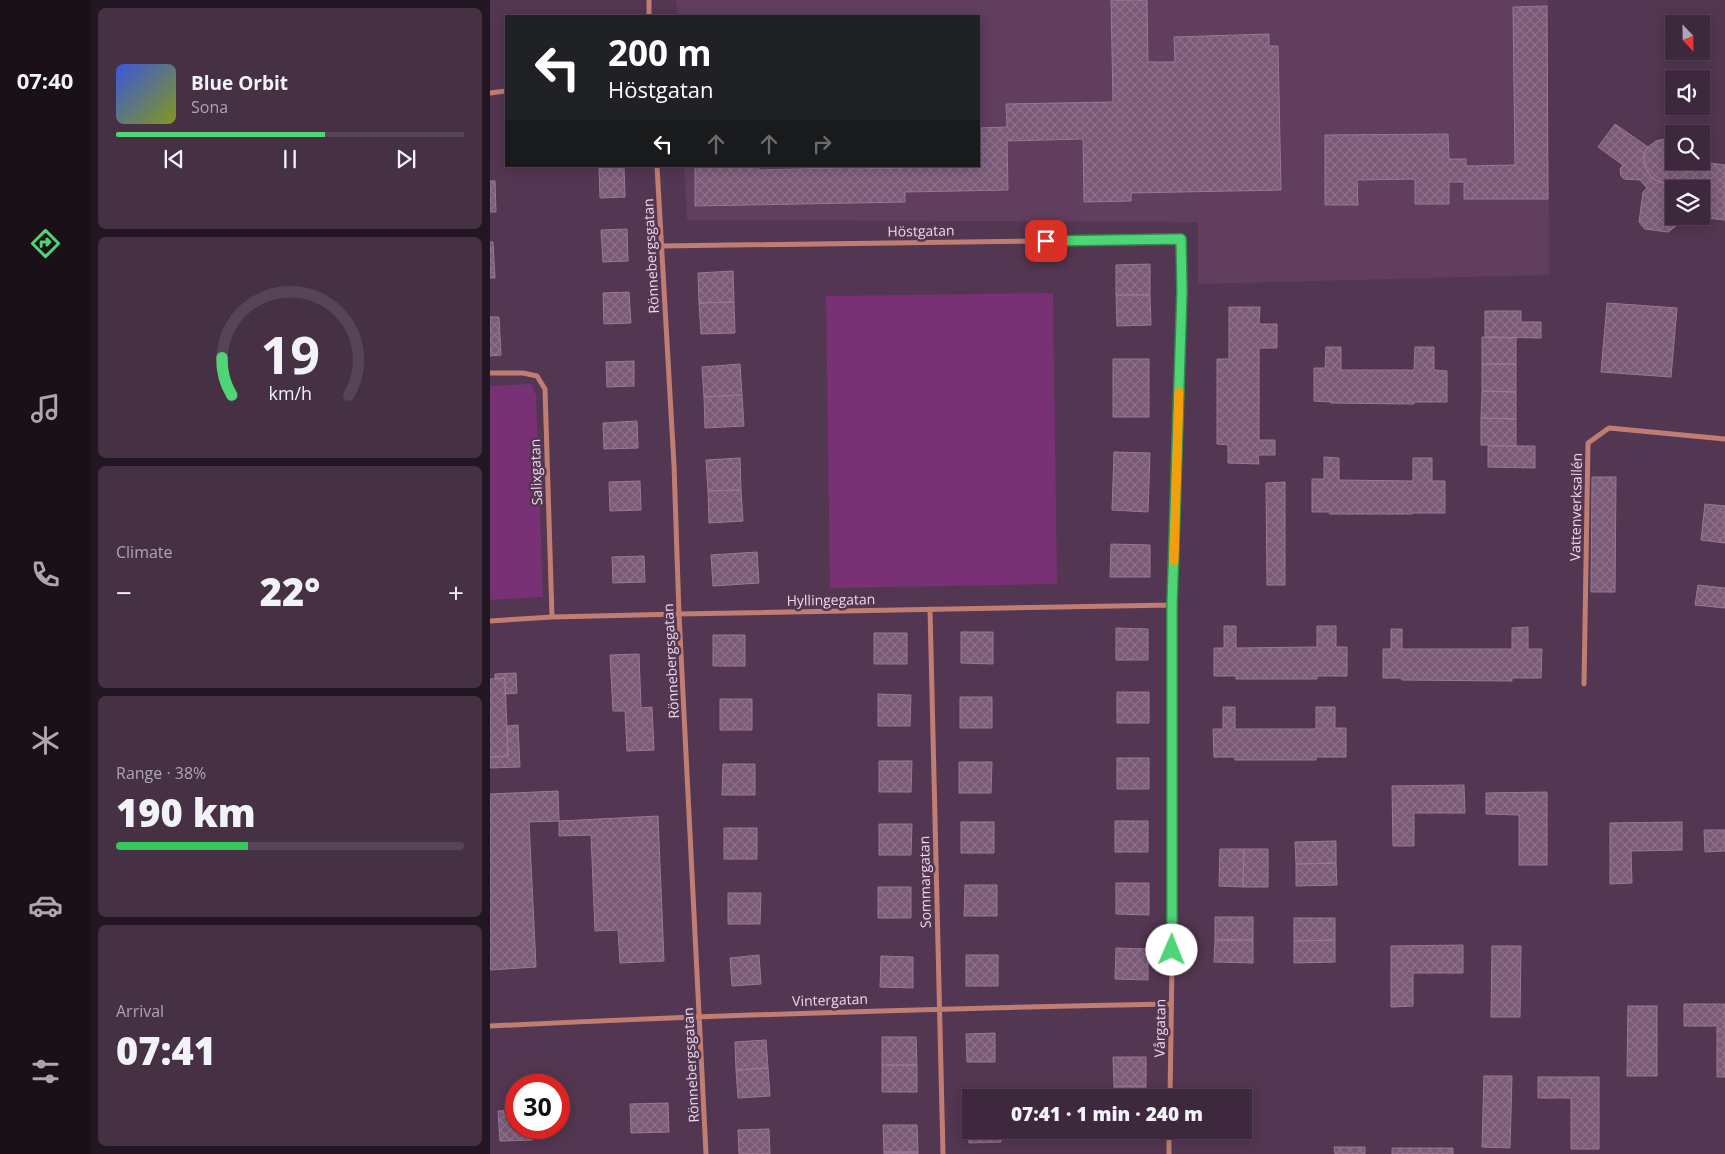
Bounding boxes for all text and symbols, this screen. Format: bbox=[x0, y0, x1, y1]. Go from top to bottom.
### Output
north arrow bbox=[1665, 15, 1710, 60]
map controls bbox=[1665, 15, 1710, 225]
text: 200 m bbox=[608, 29, 712, 76]
icon: left bbox=[525, 35, 590, 100]
text: 07:40 bbox=[17, 65, 73, 95]
text: Blue Orbit bbox=[191, 70, 288, 96]
button: sound bbox=[1665, 70, 1710, 115]
text: Höstgatan bbox=[608, 74, 714, 104]
text: Sona bbox=[191, 96, 228, 118]
button: search bbox=[1665, 125, 1710, 170]
icon: left bbox=[649, 130, 677, 158]
icon: ahead bbox=[702, 130, 730, 158]
icon: ahead bbox=[755, 130, 783, 158]
icon: right bbox=[808, 130, 836, 158]
icon: previous bbox=[160, 145, 188, 173]
icon: pause bbox=[276, 145, 304, 173]
icon: next bbox=[392, 145, 420, 173]
button: layers bbox=[1665, 180, 1710, 225]
street label: Rönnebergsgatan bbox=[638, 198, 663, 314]
street label: Höstgatan bbox=[887, 220, 955, 241]
pin bbox=[1025, 220, 1067, 262]
icon: directions bbox=[28, 226, 63, 261]
icon: arrive bbox=[1032, 227, 1060, 255]
text: 19 bbox=[260, 318, 320, 389]
text: km/h bbox=[268, 381, 312, 405]
icon: music bbox=[28, 391, 63, 426]
street label: Salixgatan bbox=[525, 438, 546, 506]
street label: Vattenverksallén bbox=[1565, 453, 1586, 561]
text: Climate bbox=[116, 541, 173, 563]
icon: phone bbox=[28, 557, 63, 592]
text: 22° bbox=[260, 565, 320, 617]
text: − bbox=[116, 573, 132, 611]
text: + bbox=[448, 573, 464, 611]
street label: Hyllingegatan bbox=[786, 589, 876, 610]
street label: Rönnebergsgatan bbox=[658, 603, 683, 719]
icon: climate bbox=[28, 723, 63, 758]
text: Range · 38% bbox=[116, 762, 206, 784]
text: 190 km bbox=[116, 786, 256, 838]
street label: Sommargatan bbox=[914, 836, 935, 928]
icon: car bbox=[28, 888, 63, 923]
position arrow bbox=[1145, 923, 1197, 975]
street label: Vintergatan bbox=[792, 989, 868, 1010]
street label: Vårgatan bbox=[1149, 999, 1170, 1057]
text: Arrival bbox=[116, 1000, 164, 1022]
street label: Rönnebergsgatan bbox=[678, 1007, 703, 1123]
text: 07:41 bbox=[116, 1024, 216, 1076]
icon: filters bbox=[28, 1054, 63, 1089]
speed limit sign: 30 bbox=[505, 1074, 570, 1139]
text: 07:41 · 1 min · 240 m bbox=[1011, 1101, 1203, 1127]

